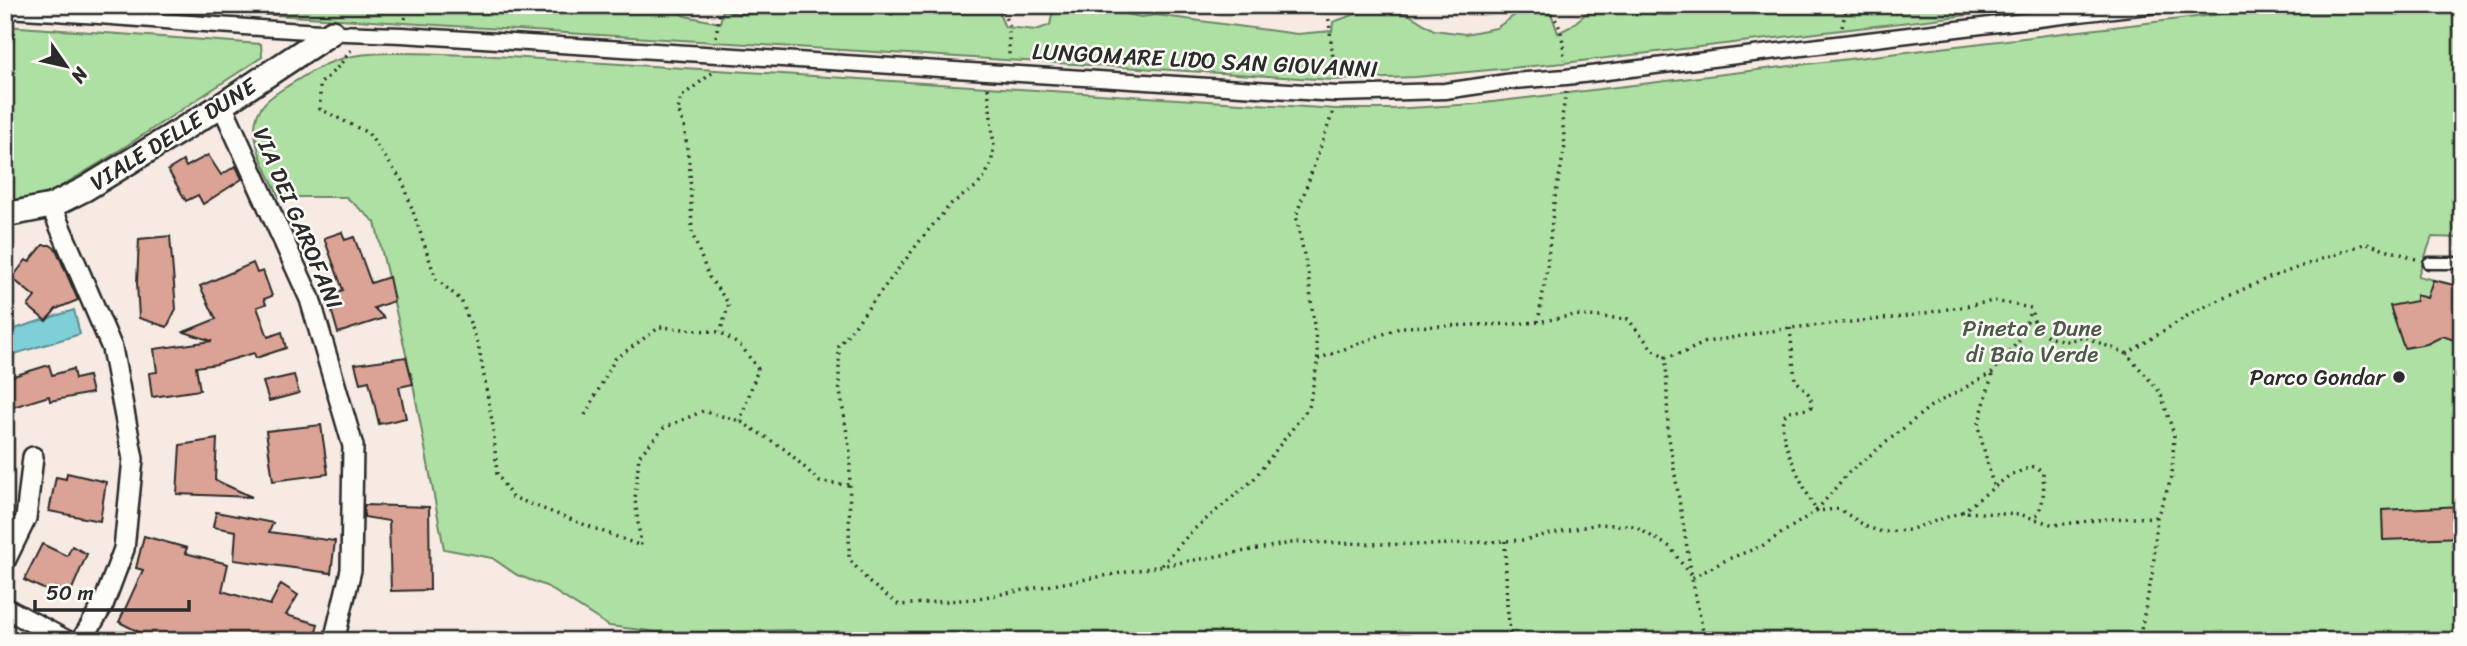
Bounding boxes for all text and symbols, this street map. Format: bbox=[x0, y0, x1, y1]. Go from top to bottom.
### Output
street label: LUNGOMARE LIDO SAN GIOVANNI bbox=[1031, 31, 1379, 90]
north arrow bbox=[32, 32, 102, 102]
text: N bbox=[62, 60, 98, 91]
street label: VIALE DELLE DUNE bbox=[82, 66, 266, 202]
street label: VIA DEI GAROFANI bbox=[241, 121, 354, 316]
park label: Pineta e Dune di Baia Verde bbox=[1962, 308, 2102, 375]
place label: Parco Gondar bbox=[2250, 357, 2387, 398]
marker: Parco Gondar bbox=[2391, 369, 2407, 385]
scale bar bbox=[35, 569, 189, 613]
text: 50 m bbox=[46, 574, 94, 612]

